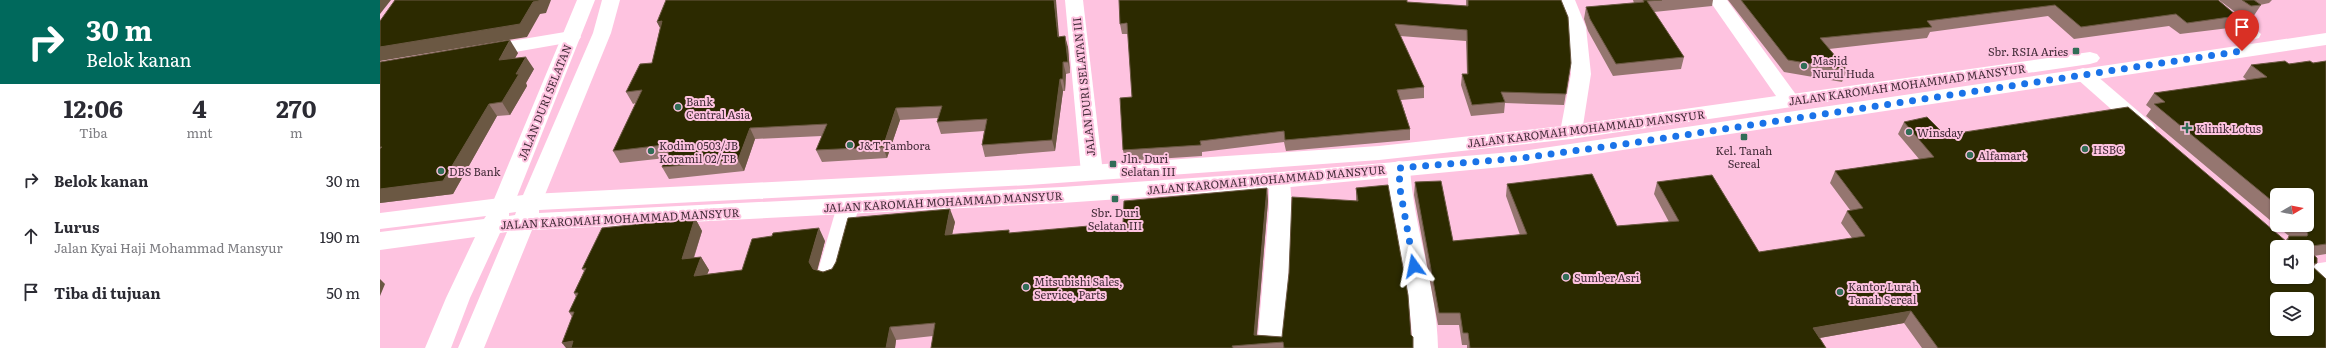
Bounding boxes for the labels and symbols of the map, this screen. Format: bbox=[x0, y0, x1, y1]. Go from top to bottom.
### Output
pin bbox=[2225, 10, 2259, 51]
street label: JALAN DURI SELATAN III bbox=[1068, 17, 1098, 157]
street label: JALAN DURI SELATAN bbox=[513, 42, 575, 162]
place label: Sbr. RSIA Aries bbox=[1988, 43, 2068, 59]
marker: Sbr. RSIA Aries bbox=[2071, 46, 2081, 56]
place label: Masjid Nurul Huda bbox=[1812, 52, 1874, 81]
street label: JALAN KAROMAH MOHAMMAD MANSYUR bbox=[1787, 59, 2027, 109]
marker: Masjid Nurul Huda bbox=[1799, 61, 1809, 71]
place label: Bank Central Asia bbox=[686, 93, 750, 122]
marker: Bank Central Asia bbox=[673, 102, 683, 112]
street label: JALAN KAROMAH MOHAMMAD MANSYUR bbox=[1466, 105, 1706, 151]
place label: Klinik Lotus bbox=[2196, 120, 2261, 136]
marker: Klinik Lotus bbox=[2181, 122, 2193, 134]
place label: Winsday bbox=[1917, 124, 1964, 140]
marker: Winsday bbox=[1904, 127, 1914, 137]
marker: Kel. Tanah Sereal bbox=[1739, 132, 1749, 142]
place label: Kodim 0503/JB Koramil 02/TB bbox=[659, 137, 738, 166]
place label: J&T Tambora bbox=[858, 137, 931, 153]
marker: J&T Tambora bbox=[845, 140, 855, 150]
place label: HSBC bbox=[2093, 141, 2124, 157]
place label: Kel. Tanah Sereal bbox=[1716, 142, 1772, 171]
marker: HSBC bbox=[2080, 144, 2090, 154]
marker: Kodim 0503/JB Koramil 02/TB bbox=[646, 146, 656, 156]
place label: Alfamart bbox=[1978, 147, 2026, 163]
place label: Jln. Duri Selatan III bbox=[1121, 150, 1176, 179]
marker: Alfamart bbox=[1965, 150, 1975, 160]
marker: Jln. Duri Selatan III bbox=[1108, 159, 1118, 169]
street label: JALAN KAROMAH MOHAMMAD MANSYUR bbox=[1146, 161, 1386, 197]
place label: DBS Bank bbox=[449, 163, 501, 179]
marker: DBS Bank bbox=[436, 166, 446, 176]
street label: JALAN KAROMAH MOHAMMAD MANSYUR bbox=[823, 187, 1063, 215]
north arrow bbox=[2270, 188, 2314, 232]
marker: Sbr. Duri Selatan III bbox=[1110, 194, 1120, 204]
street label: JALAN KAROMAH MOHAMMAD MANSYUR bbox=[500, 204, 740, 232]
place label: Sbr. Duri Selatan III bbox=[1088, 204, 1142, 233]
position arrow bbox=[1393, 245, 1435, 287]
place label: Sumber Asri bbox=[1574, 269, 1640, 285]
marker: Sumber Asri bbox=[1561, 272, 1571, 282]
place label: Mitsubishi Sales, Service, Parts bbox=[1034, 273, 1123, 302]
place label: Kantor Lurah Tanah Sereal bbox=[1848, 278, 1919, 307]
marker: Mitsubishi Sales, Service, Parts bbox=[1021, 282, 1031, 292]
marker: Kantor Lurah Tanah Sereal bbox=[1835, 287, 1845, 297]

